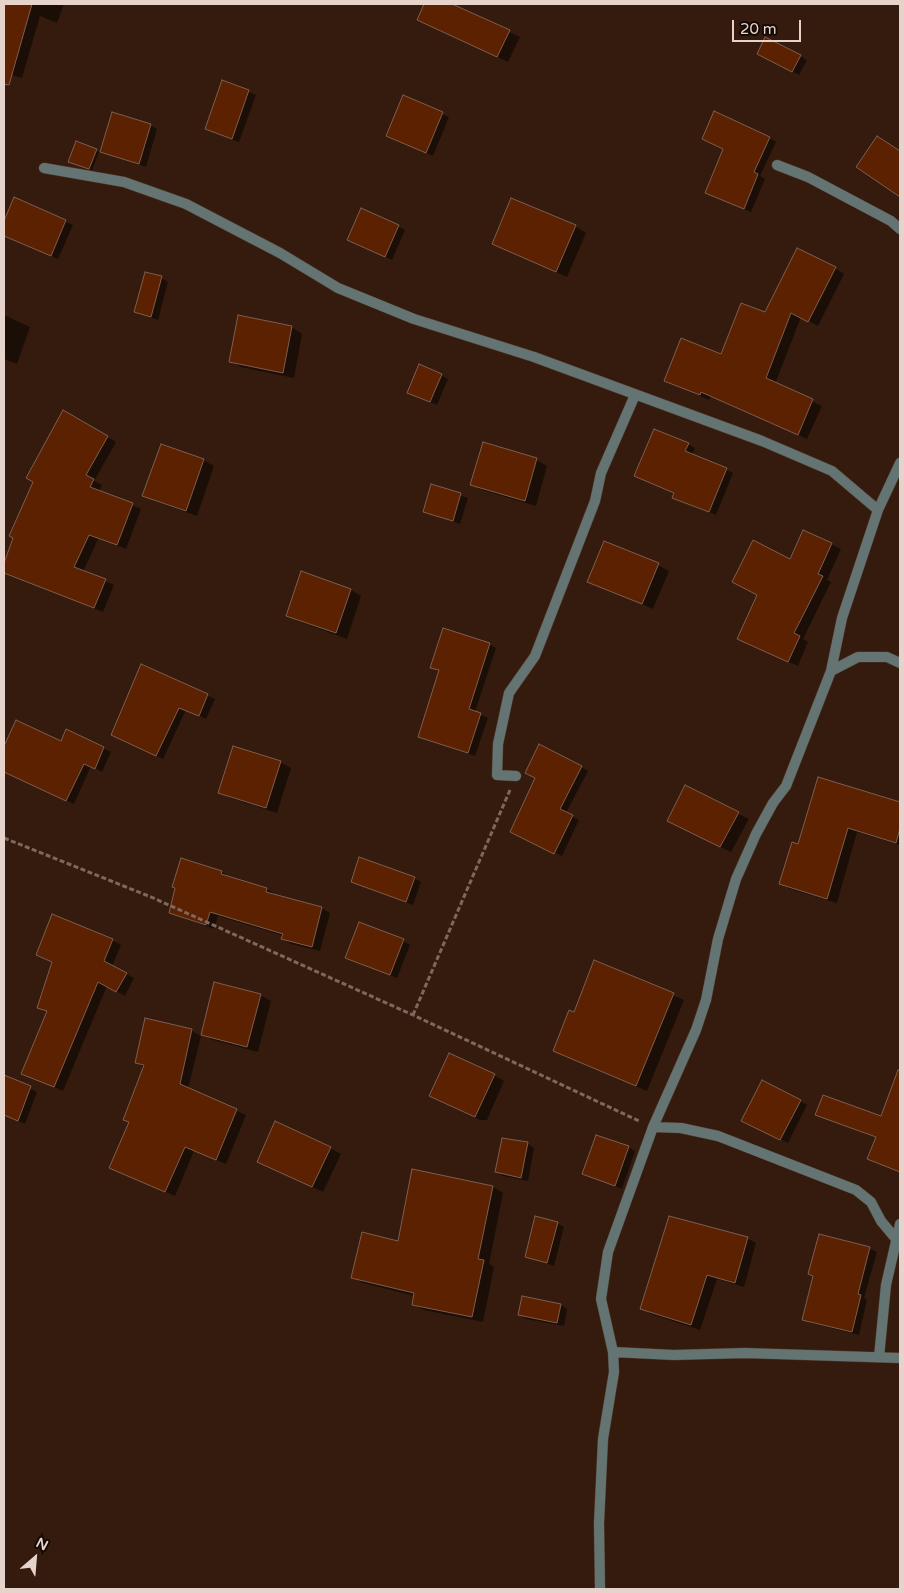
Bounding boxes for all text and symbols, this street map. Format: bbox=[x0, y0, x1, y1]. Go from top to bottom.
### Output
scale bar bbox=[734, 10, 803, 42]
text: 20 m bbox=[740, 20, 777, 38]
north arrow bbox=[10, 1533, 60, 1583]
text: N bbox=[33, 1534, 51, 1554]

